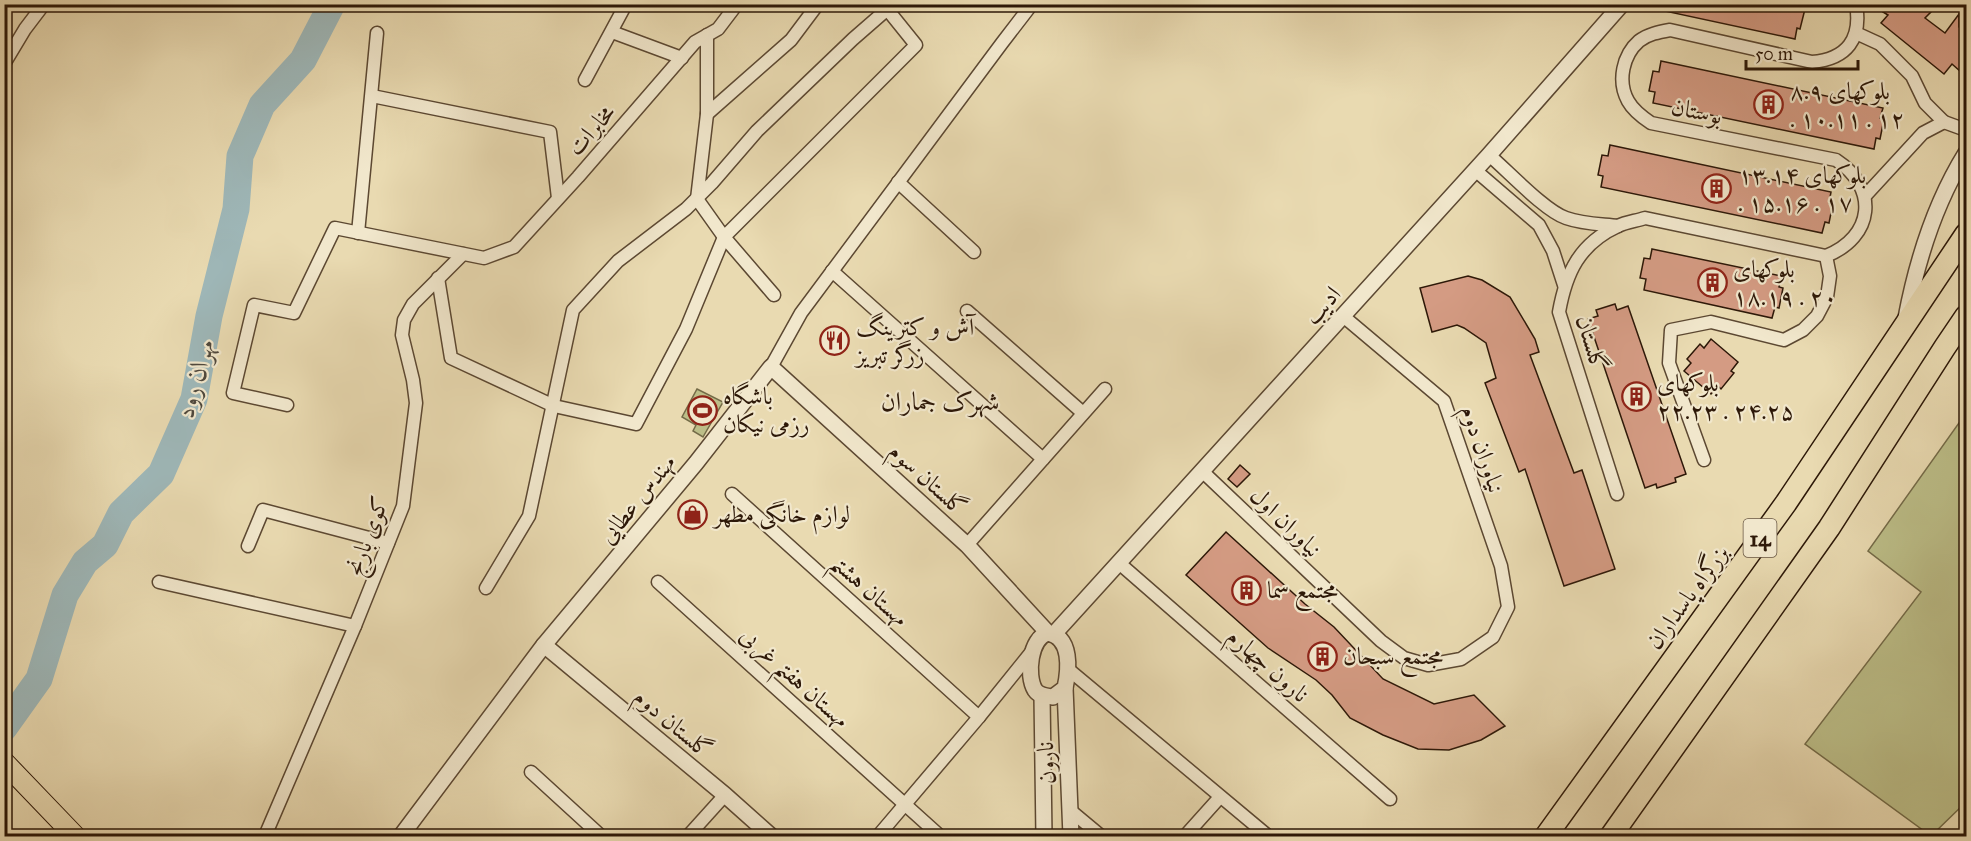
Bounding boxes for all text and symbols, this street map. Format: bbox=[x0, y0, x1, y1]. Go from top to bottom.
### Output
scale bar bbox=[1746, 33, 1858, 71]
text: 50 m bbox=[1755, 43, 1793, 65]
place label: بلوکهای ۸.۹ . ۱۰.۱۱ . ۱۲ bbox=[1790, 76, 1905, 134]
building icon: بلوکهای ۸.۹ . ۱۰.۱۱ . ۱۲ bbox=[1753, 89, 1785, 121]
street label: بوستان bbox=[1669, 91, 1725, 131]
street label: مخابرات bbox=[560, 98, 622, 162]
place label: بلوکهای ۱۳.۱۴ . ۱۵.۱۶ . ۱۷ bbox=[1738, 160, 1866, 218]
building icon: بلوکهای ۱۳.۱۴ . ۱۵.۱۶ . ۱۷ bbox=[1701, 173, 1733, 205]
place label: بلوکهای ۱۸.۱۹ . ۲۰ bbox=[1733, 254, 1838, 312]
building icon: بلوکهای ۱۸.۱۹ . ۲۰ bbox=[1696, 267, 1728, 299]
street label: ادیب bbox=[1297, 279, 1347, 331]
street label: گلستان bbox=[1569, 311, 1615, 375]
place label: آش و کترینگ زرگر تبریز bbox=[853, 312, 977, 370]
restaurant icon: آش و کترینگ زرگر تبریز bbox=[819, 325, 851, 357]
water label: مهران رود bbox=[168, 335, 223, 422]
place label: بلوکهای ۲۲.۲۳ . ۲۴.۲۵ bbox=[1657, 368, 1795, 426]
place label: باشگاه رزمی نیکان bbox=[723, 381, 810, 439]
building icon: بلوکهای ۲۲.۲۳ . ۲۴.۲۵ bbox=[1620, 381, 1652, 413]
district label: شهرک جماران bbox=[881, 385, 999, 418]
sports icon: باشگاه رزمی نیکان bbox=[686, 394, 718, 426]
street label: نیاوران دوم bbox=[1448, 401, 1512, 499]
street label: گلستان سوم bbox=[879, 436, 973, 526]
street label: مهندس عطایی bbox=[592, 448, 682, 550]
street label: نیاوران اول bbox=[1244, 480, 1328, 564]
street label: کوی بارنج bbox=[339, 492, 400, 582]
shop icon: لوازم خانگی مطهر bbox=[677, 498, 709, 530]
place label: لوازم خانگی مطهر bbox=[711, 499, 850, 535]
road number: 14 bbox=[1744, 519, 1776, 557]
street label: بزرگراه پاسداران bbox=[1638, 538, 1737, 656]
street label: مهستان هشتم bbox=[819, 547, 915, 639]
building icon: مجتمع سما bbox=[1230, 574, 1262, 606]
place label: مجتمع سما bbox=[1267, 575, 1338, 612]
street label: مهستان هفتم غربی bbox=[728, 620, 856, 741]
street label: نارون چهارم bbox=[1217, 621, 1315, 713]
building icon: مجتمع سبحان bbox=[1306, 640, 1338, 672]
place label: مجتمع سبحان bbox=[1343, 641, 1443, 678]
street label: گلستان دوم bbox=[624, 681, 719, 769]
street label: نارون bbox=[1030, 741, 1062, 785]

